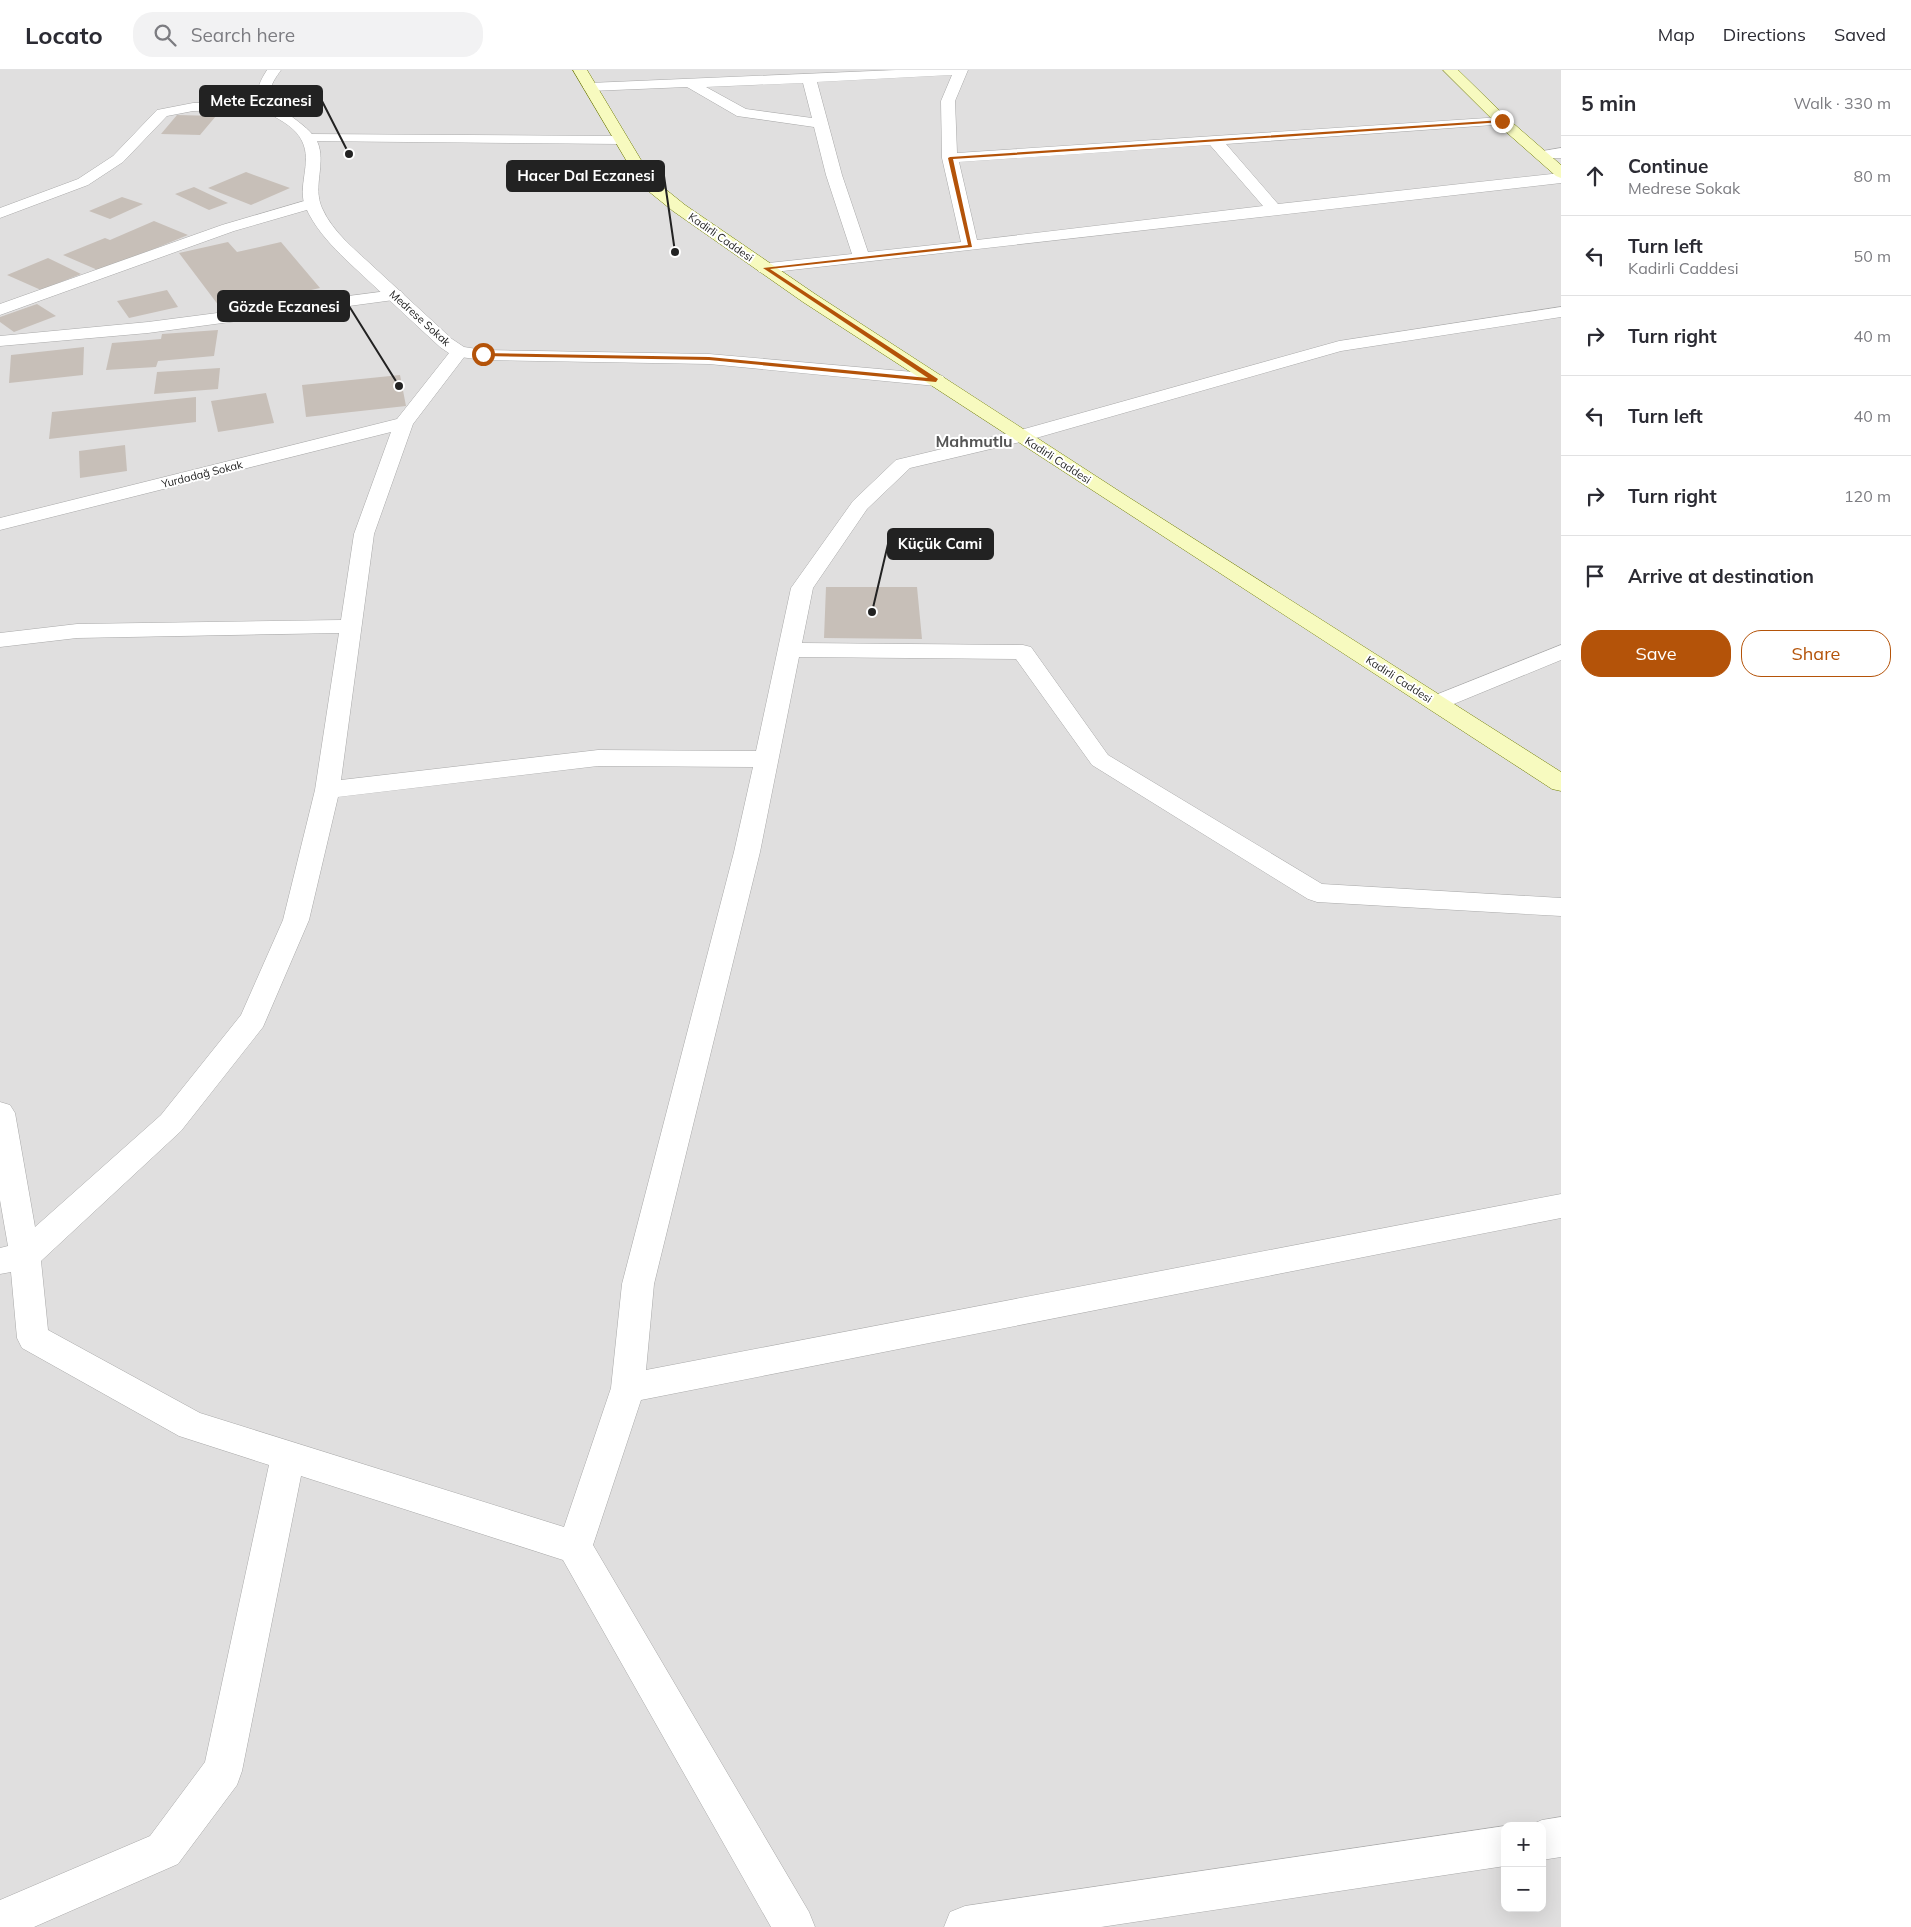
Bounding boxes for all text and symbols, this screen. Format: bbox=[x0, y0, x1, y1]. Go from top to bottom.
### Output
search box bbox=[133, 12, 483, 57]
text: Locato bbox=[25, 20, 103, 50]
icon: search bbox=[151, 21, 179, 49]
text: Search here bbox=[191, 23, 295, 47]
text: Map bbox=[1658, 23, 1695, 46]
text: Directions bbox=[1723, 23, 1806, 46]
text: Saved bbox=[1834, 23, 1886, 46]
callout: Mete Eczanesi bbox=[200, 86, 322, 116]
text: 5 min bbox=[1581, 90, 1636, 116]
text: Mete Eczanesi bbox=[210, 91, 312, 110]
text: Walk · 330 m bbox=[1793, 93, 1891, 113]
route end bbox=[1491, 110, 1514, 133]
text: Continue bbox=[1628, 154, 1708, 178]
callout: Hacer Dal Eczanesi bbox=[507, 161, 664, 191]
icon: ahead bbox=[1581, 162, 1609, 190]
text: Hacer Dal Eczanesi bbox=[517, 166, 655, 185]
text: 80 m bbox=[1854, 166, 1891, 186]
text: Medrese Sokak bbox=[1628, 178, 1740, 198]
street label: Kadirli Caddesi bbox=[686, 209, 756, 265]
text: Turn left bbox=[1628, 234, 1703, 258]
icon: left bbox=[1581, 242, 1609, 270]
text: 50 m bbox=[1854, 246, 1891, 266]
text: Kadirli Caddesi bbox=[1628, 258, 1739, 278]
street label: Medrese Sokak bbox=[387, 287, 454, 349]
callout: Gözde Eczanesi bbox=[218, 291, 349, 321]
text: Gözde Eczanesi bbox=[228, 297, 340, 316]
icon: right bbox=[1581, 322, 1609, 350]
text: Turn right bbox=[1628, 324, 1717, 348]
text: 40 m bbox=[1854, 326, 1891, 346]
route start bbox=[472, 343, 495, 366]
icon: left bbox=[1581, 402, 1609, 430]
text: Turn left bbox=[1628, 404, 1703, 428]
text: 40 m bbox=[1854, 406, 1891, 426]
district label: Mahmutlu bbox=[935, 431, 1013, 451]
street label: Kadirli Caddesi bbox=[1022, 433, 1094, 487]
street label: Yurdadağ Sokak bbox=[159, 457, 244, 491]
icon: right bbox=[1581, 482, 1609, 510]
text: Turn right bbox=[1628, 484, 1717, 508]
text: 120 m bbox=[1844, 486, 1891, 506]
callout: Küçük Cami bbox=[888, 529, 993, 559]
text: Küçük Cami bbox=[898, 534, 982, 553]
icon: arrive bbox=[1581, 562, 1609, 590]
text: Arrive at destination bbox=[1628, 564, 1814, 588]
button: Save bbox=[1581, 630, 1731, 677]
button: Share bbox=[1741, 630, 1891, 677]
street label: Kadirli Caddesi bbox=[1363, 652, 1435, 706]
map controls bbox=[1501, 1822, 1546, 1912]
button: + bbox=[1501, 1822, 1546, 1867]
button: − bbox=[1501, 1867, 1546, 1912]

